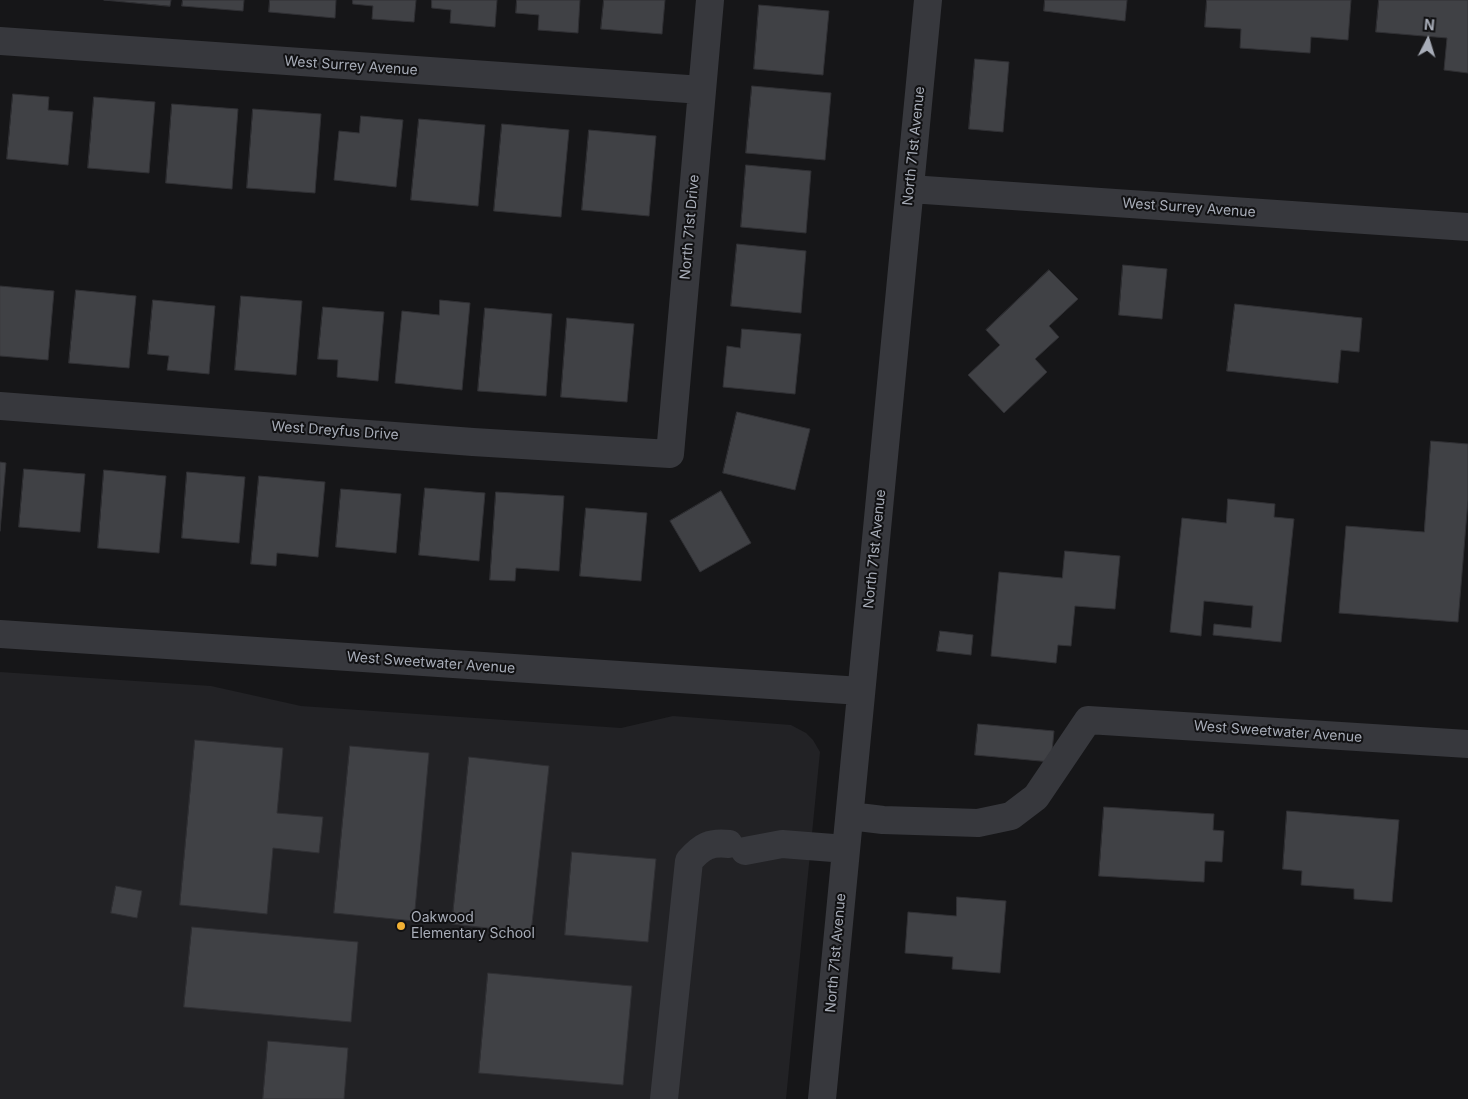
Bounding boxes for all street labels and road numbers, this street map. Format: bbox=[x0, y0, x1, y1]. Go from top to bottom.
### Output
street label: West Surrey Avenue bbox=[284, 53, 418, 79]
street label: North 71st Avenue bbox=[899, 85, 929, 207]
street label: North 71st Drive bbox=[677, 174, 703, 280]
street label: West Surrey Avenue bbox=[1122, 195, 1256, 221]
street label: West Dreyfus Drive bbox=[271, 418, 399, 444]
street label: North 71st Avenue bbox=[860, 488, 890, 610]
street label: West Sweetwater Avenue bbox=[346, 649, 516, 677]
street label: West Sweetwater Avenue bbox=[1193, 718, 1363, 746]
street label: North 71st Avenue bbox=[822, 893, 850, 1013]

